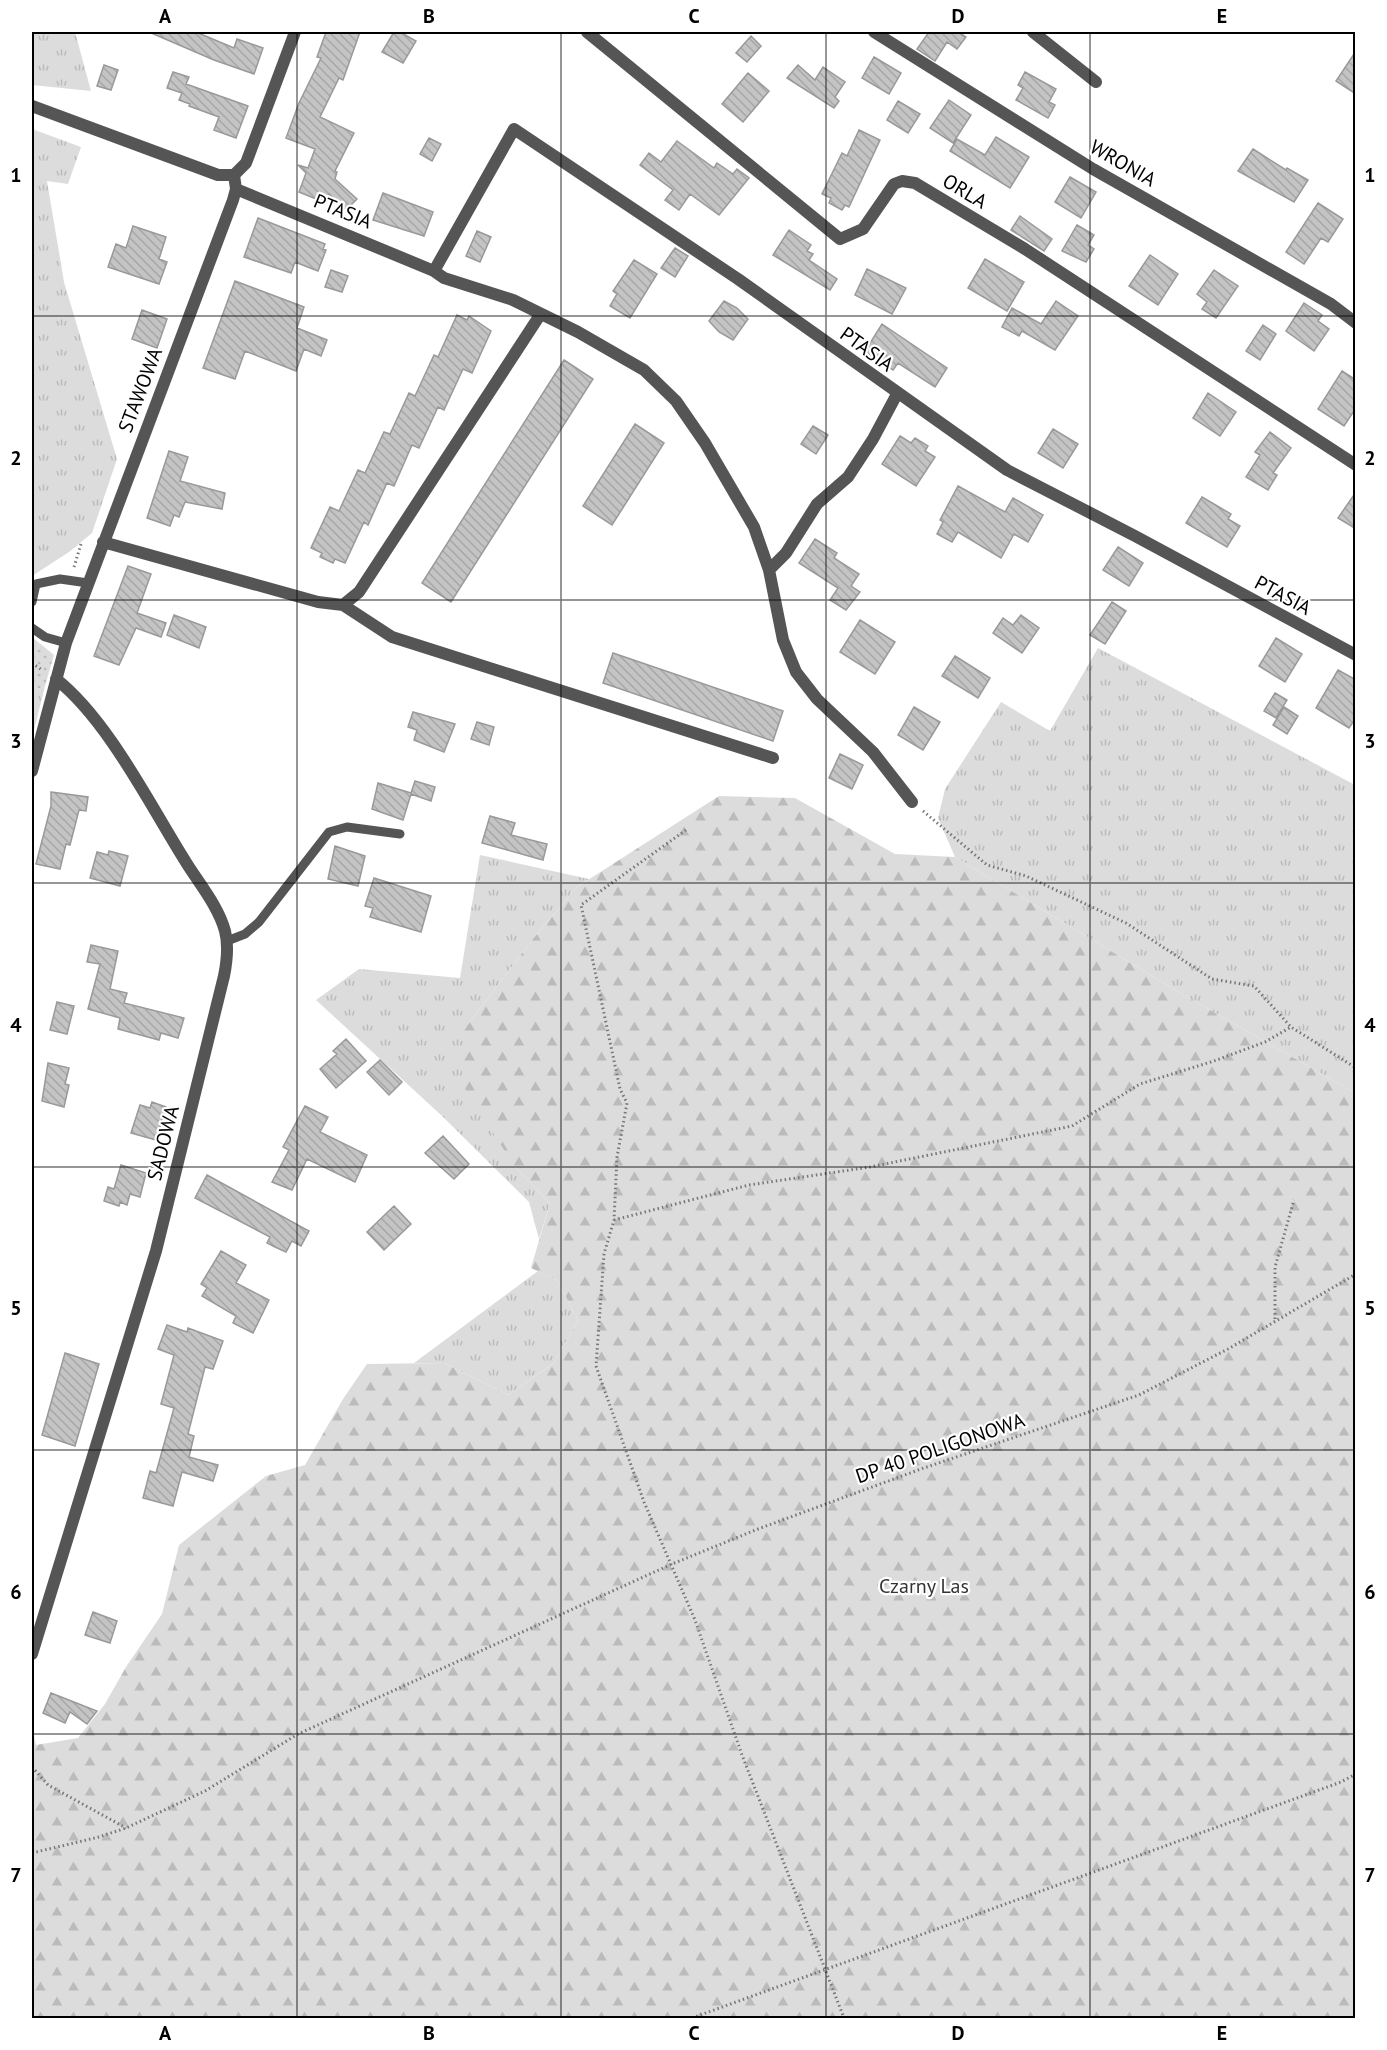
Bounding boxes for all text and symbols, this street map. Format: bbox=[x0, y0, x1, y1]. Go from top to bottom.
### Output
text: A bbox=[159, 3, 172, 29]
text: B bbox=[423, 3, 435, 29]
text: C bbox=[688, 3, 700, 29]
text: D bbox=[952, 3, 965, 29]
text: E bbox=[1217, 3, 1227, 29]
street label: WRONIA bbox=[1085, 134, 1161, 192]
text: 1 bbox=[10, 162, 22, 188]
text: 1 bbox=[1364, 162, 1376, 188]
street label: ORLA bbox=[938, 168, 992, 215]
street label: PTASIA bbox=[310, 188, 376, 234]
street label: PTASIA bbox=[835, 321, 899, 377]
street label: STAWOWA bbox=[112, 344, 168, 436]
text: 2 bbox=[10, 445, 22, 471]
text: 2 bbox=[1364, 445, 1376, 471]
street label: PTASIA bbox=[1250, 569, 1316, 621]
text: 3 bbox=[10, 728, 22, 754]
text: 3 bbox=[1364, 728, 1376, 754]
text: 4 bbox=[10, 1012, 22, 1038]
text: 4 bbox=[1364, 1012, 1376, 1038]
street label: SADOWA bbox=[141, 1103, 185, 1183]
text: 5 bbox=[10, 1295, 22, 1321]
text: 5 bbox=[1364, 1295, 1376, 1321]
street label: DP 40 POLIGONOWA bbox=[852, 1407, 1028, 1489]
park label: Czarny Las bbox=[879, 1573, 969, 1599]
text: 6 bbox=[10, 1579, 22, 1605]
text: 6 bbox=[1364, 1579, 1376, 1605]
text: 7 bbox=[10, 1862, 22, 1888]
text: 7 bbox=[1364, 1862, 1376, 1888]
text: A bbox=[159, 2020, 172, 2046]
text: B bbox=[423, 2020, 435, 2046]
text: C bbox=[688, 2020, 700, 2046]
text: D bbox=[952, 2020, 965, 2046]
text: E bbox=[1217, 2020, 1227, 2046]

